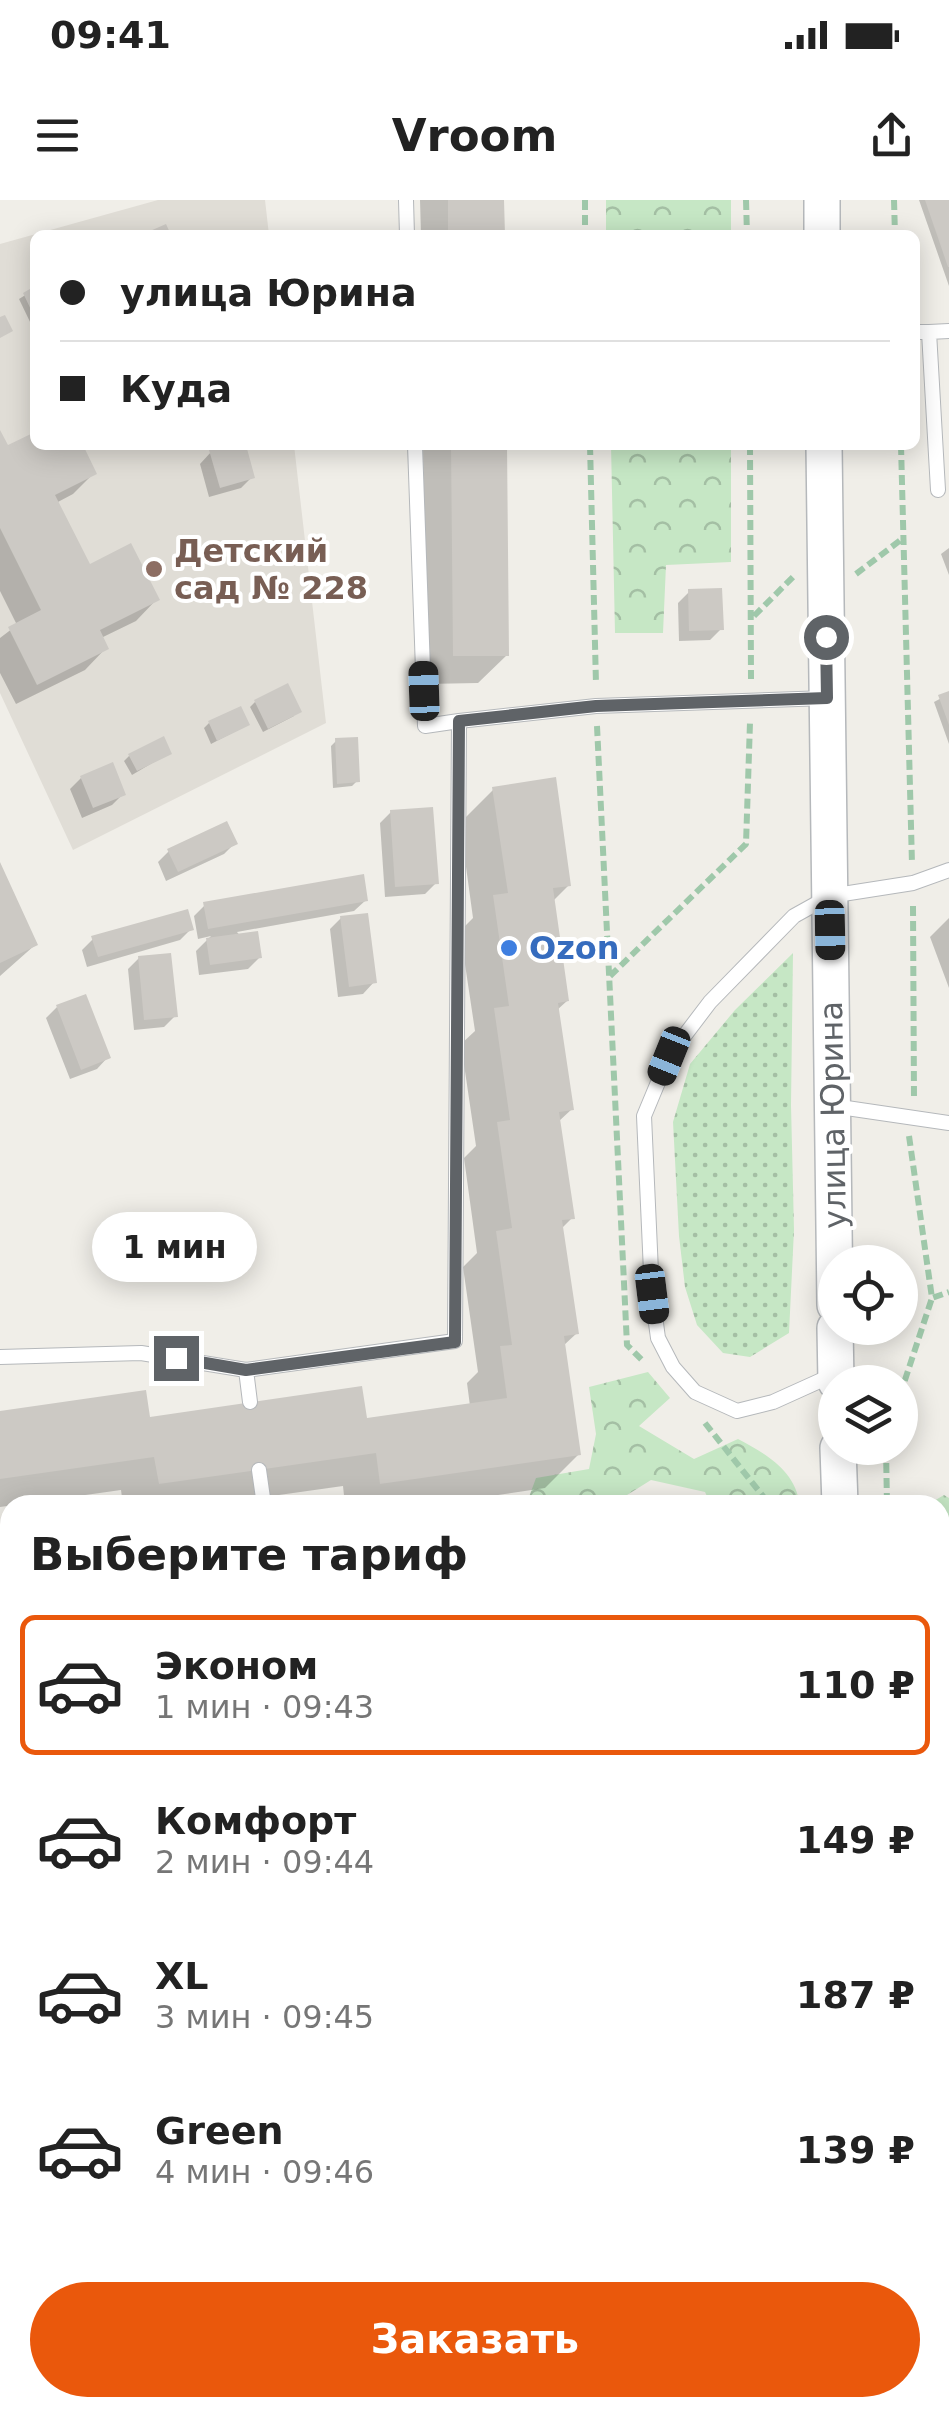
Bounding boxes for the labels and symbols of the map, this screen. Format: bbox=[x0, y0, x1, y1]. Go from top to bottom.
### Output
place label: Детский сад № 228 bbox=[174, 532, 368, 607]
marker: Детский сад № 228 bbox=[143, 558, 165, 580]
route start bbox=[804, 615, 849, 660]
car bbox=[408, 660, 440, 722]
car bbox=[814, 900, 846, 960]
place label: Ozon bbox=[529, 929, 620, 967]
marker: Ozon bbox=[498, 937, 520, 959]
street label: улица Юрина bbox=[812, 1001, 854, 1229]
car bbox=[644, 1023, 694, 1089]
callout: 1 мин bbox=[94, 1213, 258, 1283]
car bbox=[633, 1262, 671, 1326]
route end bbox=[154, 1336, 199, 1381]

